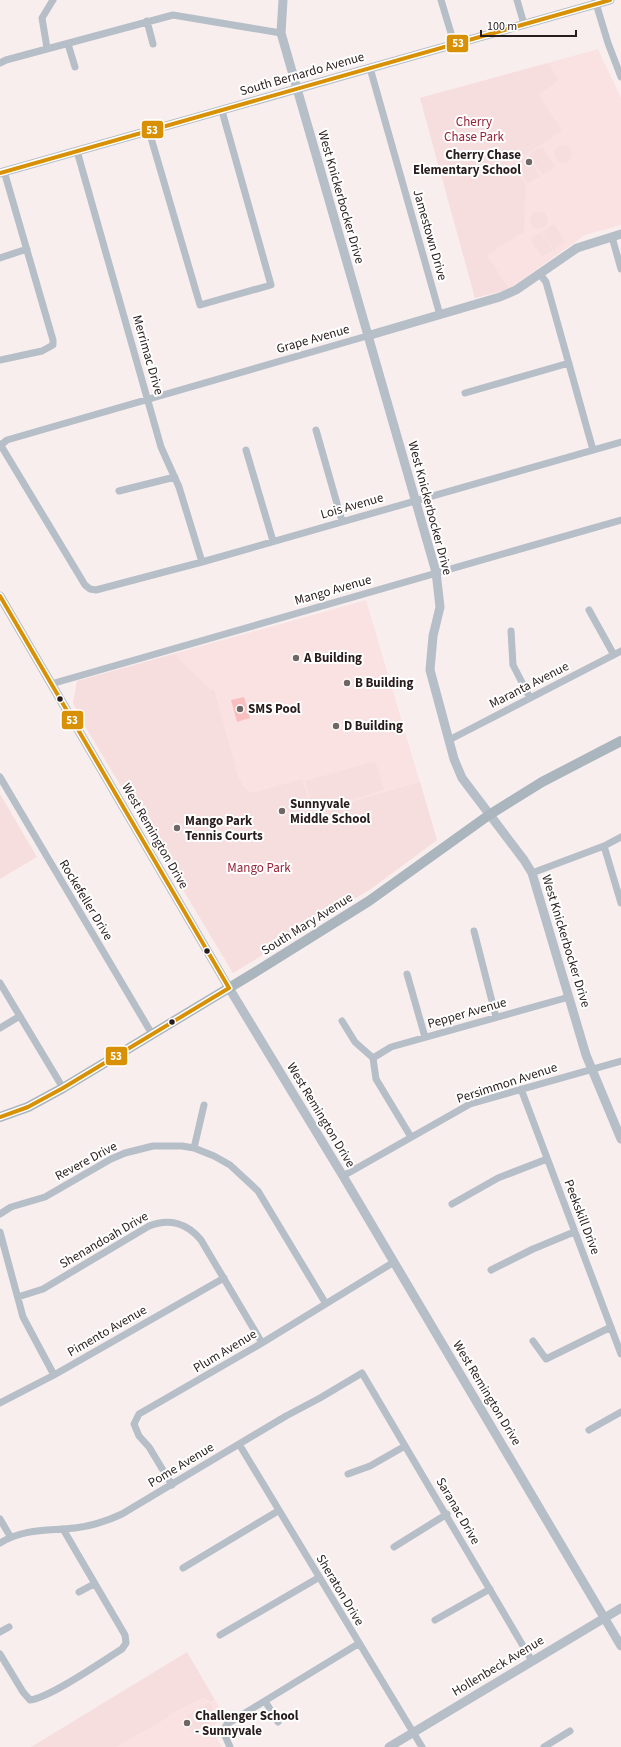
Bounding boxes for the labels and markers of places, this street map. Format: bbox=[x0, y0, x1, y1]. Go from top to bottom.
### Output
place label: Cherry Chase Elementary School bbox=[413, 146, 521, 179]
marker: Cherry Chase Elementary School bbox=[524, 157, 534, 167]
place label: A Building bbox=[303, 649, 362, 667]
marker: A Building bbox=[291, 653, 301, 663]
place label: B Building bbox=[355, 674, 413, 692]
marker: B Building bbox=[342, 678, 352, 688]
unlabelled marker bbox=[55, 694, 65, 704]
place label: SMS Pool bbox=[248, 700, 301, 718]
marker: SMS Pool bbox=[235, 704, 245, 714]
place label: D Building bbox=[344, 717, 403, 735]
marker: D Building bbox=[331, 721, 341, 731]
place label: Sunnyvale Middle School bbox=[290, 795, 371, 828]
marker: Sunnyvale Middle School bbox=[277, 806, 287, 816]
place label: Mango Park Tennis Courts bbox=[185, 812, 263, 845]
marker: Mango Park Tennis Courts bbox=[172, 823, 182, 833]
unlabelled marker bbox=[202, 946, 212, 956]
unlabelled marker bbox=[167, 1017, 177, 1027]
place label: Challenger School - Sunnyvale bbox=[195, 1707, 299, 1740]
marker: Challenger School - Sunnyvale bbox=[182, 1718, 192, 1728]

